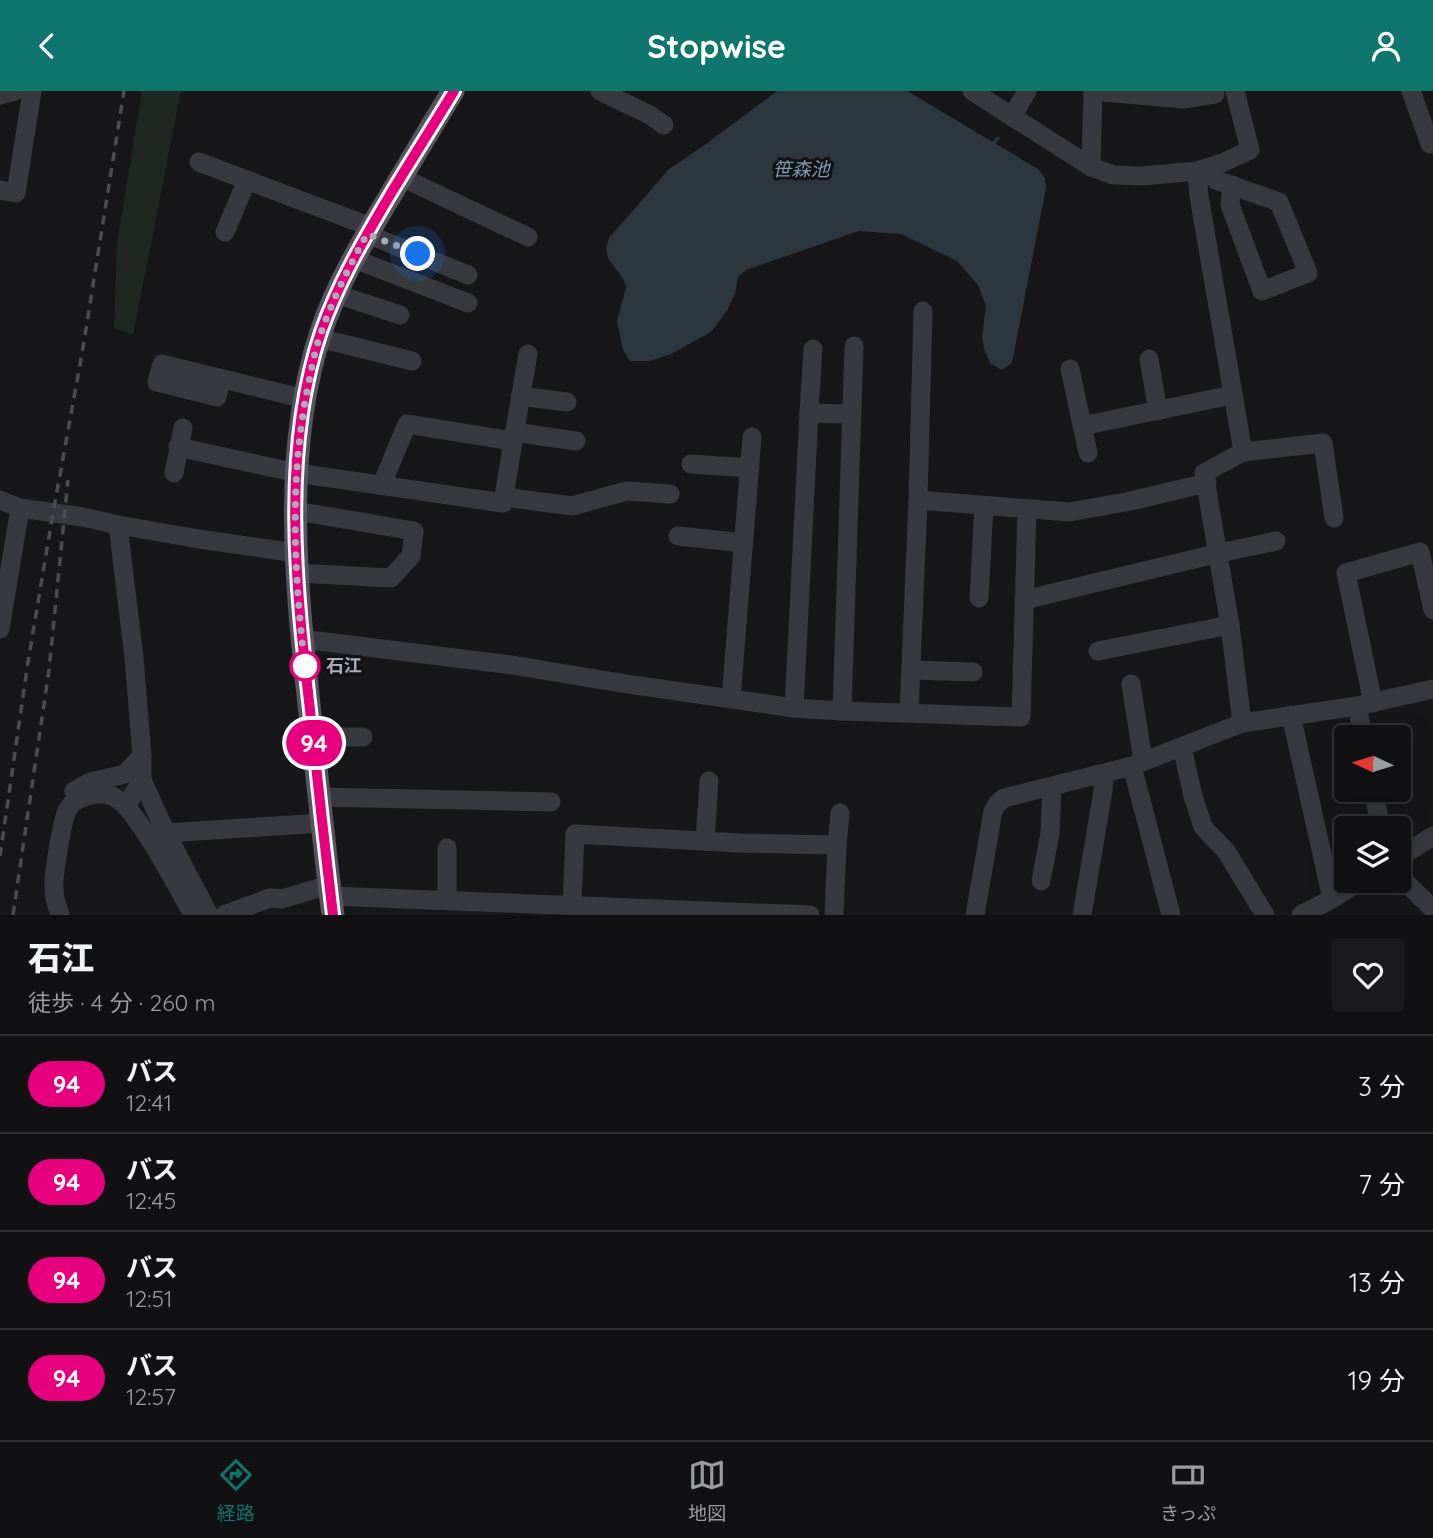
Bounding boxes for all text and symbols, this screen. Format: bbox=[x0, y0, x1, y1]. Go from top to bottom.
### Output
text: Stopwise bbox=[647, 26, 786, 66]
icon: back bbox=[28, 27, 66, 65]
icon: person bbox=[1367, 27, 1405, 65]
water label: 笹森池 bbox=[772, 157, 831, 181]
your location bbox=[400, 236, 435, 271]
marker: 石江 bbox=[290, 651, 320, 681]
place label: 石江 bbox=[326, 654, 362, 677]
line badge: 94 bbox=[282, 720, 346, 766]
north arrow bbox=[1334, 725, 1410, 801]
map controls bbox=[1334, 725, 1411, 893]
text: 94 bbox=[300, 728, 328, 758]
button: layers bbox=[1334, 816, 1411, 893]
text: 石江 bbox=[28, 937, 94, 978]
button: heart bbox=[1331, 938, 1405, 1012]
text: 徒歩 · 4 分 · 260 m bbox=[28, 988, 216, 1017]
text: バス bbox=[126, 1055, 178, 1088]
text: 94 bbox=[53, 1069, 80, 1099]
text: 3 分 bbox=[1358, 1070, 1405, 1103]
text: 12:41 bbox=[126, 1088, 172, 1117]
text: バス bbox=[126, 1153, 178, 1186]
text: 94 bbox=[53, 1167, 80, 1197]
text: 7 分 bbox=[1359, 1168, 1405, 1201]
text: 12:45 bbox=[126, 1186, 176, 1215]
text: バス bbox=[126, 1251, 178, 1284]
text: 94 bbox=[53, 1265, 80, 1295]
text: 13 分 bbox=[1349, 1266, 1405, 1299]
text: 12:51 bbox=[126, 1284, 173, 1313]
text: バス bbox=[126, 1349, 178, 1382]
text: 94 bbox=[53, 1363, 80, 1393]
text: 19 分 bbox=[1348, 1364, 1405, 1397]
text: 12:57 bbox=[126, 1382, 176, 1411]
tab: 経路 bbox=[217, 1456, 255, 1525]
tab: 地図 bbox=[688, 1456, 726, 1525]
tab: きっぷ bbox=[1160, 1456, 1216, 1525]

